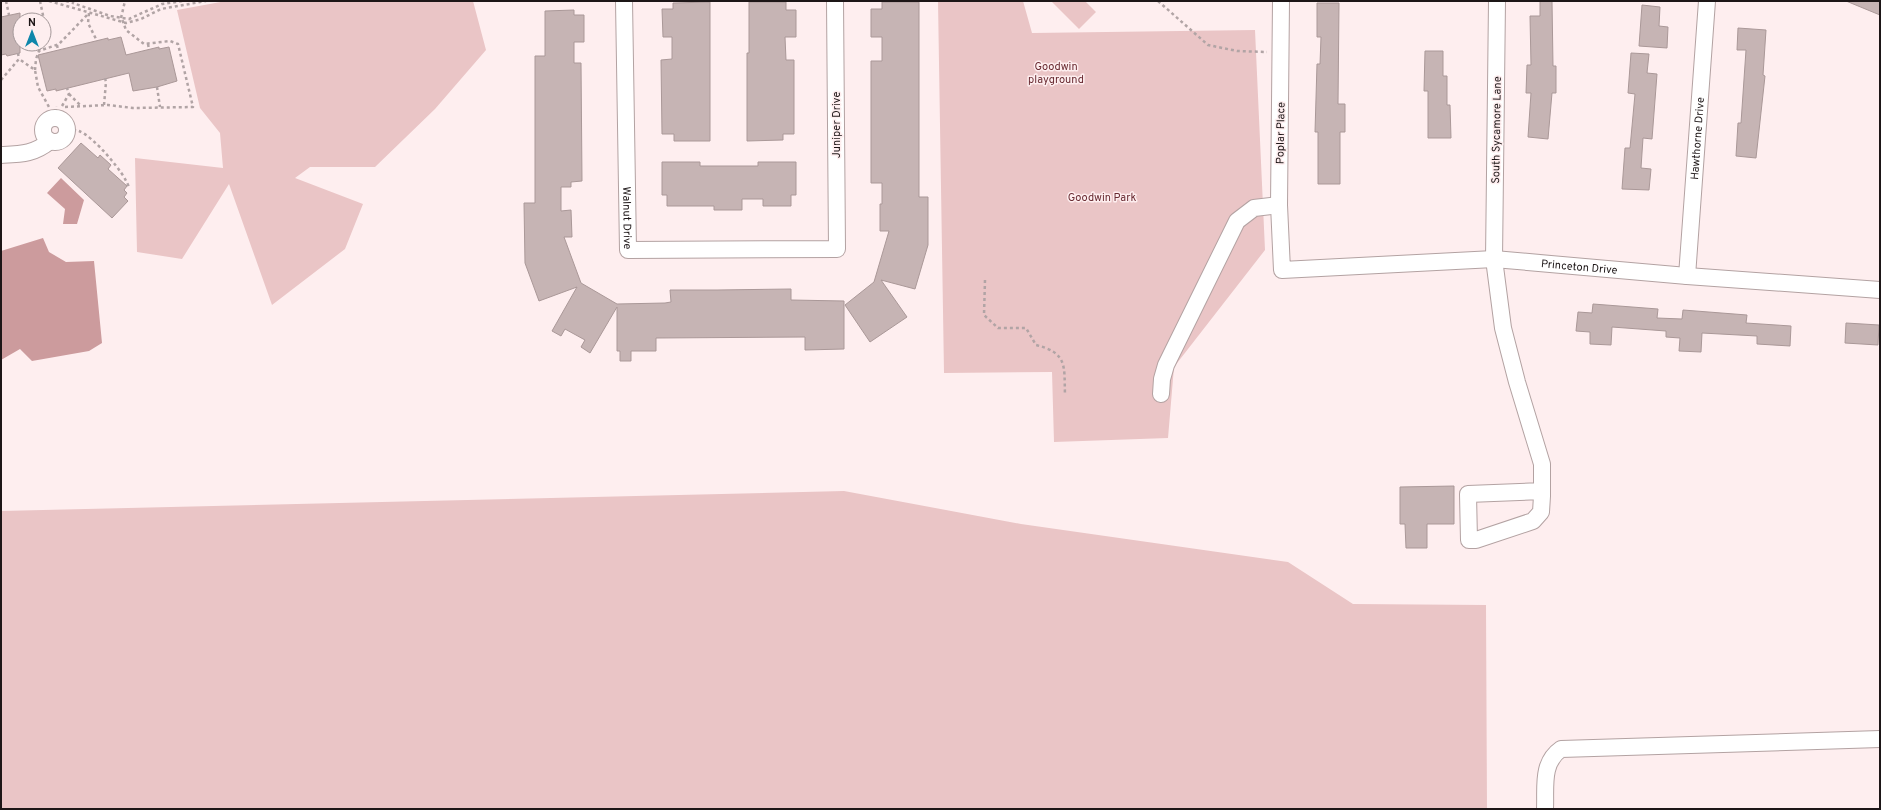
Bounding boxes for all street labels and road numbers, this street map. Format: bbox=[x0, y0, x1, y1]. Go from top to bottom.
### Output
street label: South Sycamore Lane bbox=[1489, 76, 1505, 184]
street label: Juniper Drive bbox=[830, 92, 844, 158]
street label: Hawthorne Drive bbox=[1688, 97, 1708, 180]
street label: Poplar Place bbox=[1273, 102, 1289, 164]
street label: Walnut Drive bbox=[619, 186, 634, 250]
street label: Princeton Drive bbox=[1540, 257, 1618, 278]

